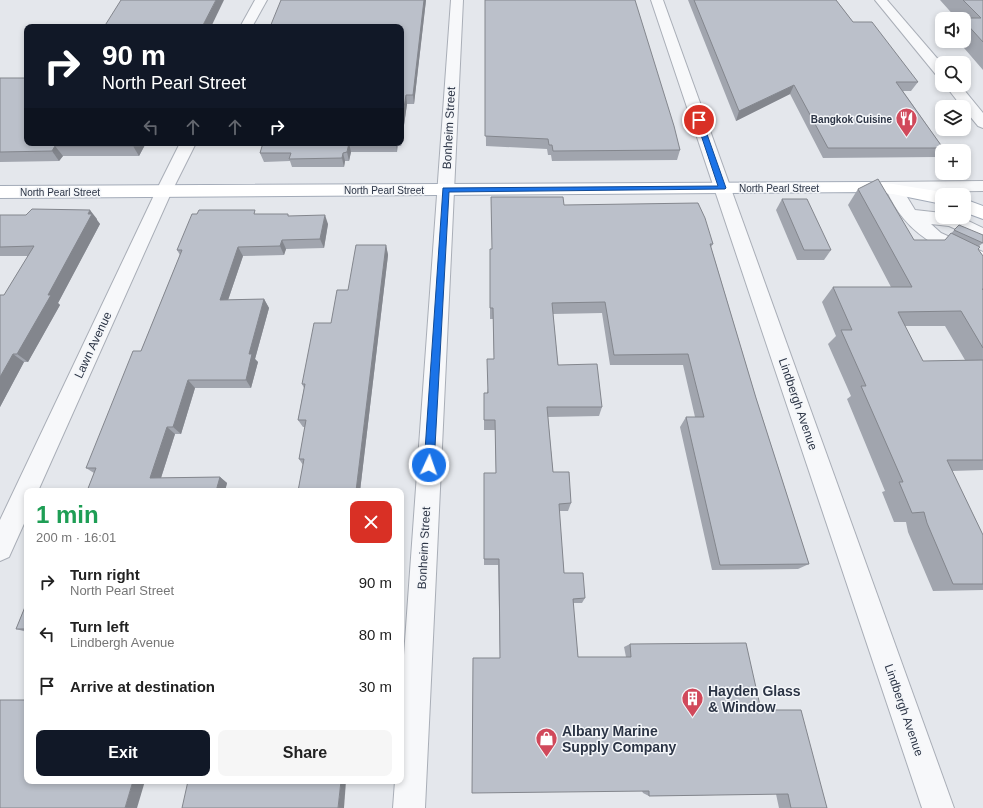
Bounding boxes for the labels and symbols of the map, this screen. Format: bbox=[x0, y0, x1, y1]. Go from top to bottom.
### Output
street label: Bonheim Street bbox=[440, 86, 458, 170]
pin bbox=[682, 103, 716, 137]
restaurant icon: Bangkok Cuisine bbox=[894, 106, 920, 139]
place label: Bangkok Cuisine bbox=[811, 114, 892, 125]
street label: North Pearl Street bbox=[739, 183, 819, 194]
street label: North Pearl Street bbox=[344, 185, 424, 196]
street label: North Pearl Street bbox=[20, 187, 100, 198]
street label: Lawn Avenue bbox=[71, 309, 115, 381]
street label: Lindbergh Avenue bbox=[776, 356, 820, 452]
position arrow bbox=[408, 444, 450, 486]
street label: Bonheim Street bbox=[415, 506, 433, 590]
street label: Lindbergh Avenue bbox=[882, 662, 926, 758]
place label: Hayden Glass & Window bbox=[708, 683, 801, 715]
building icon: Hayden Glass & Window bbox=[680, 686, 706, 719]
place label: Albany Marine Supply Company bbox=[562, 723, 677, 755]
shop icon: Albany Marine Supply Company bbox=[533, 726, 559, 759]

